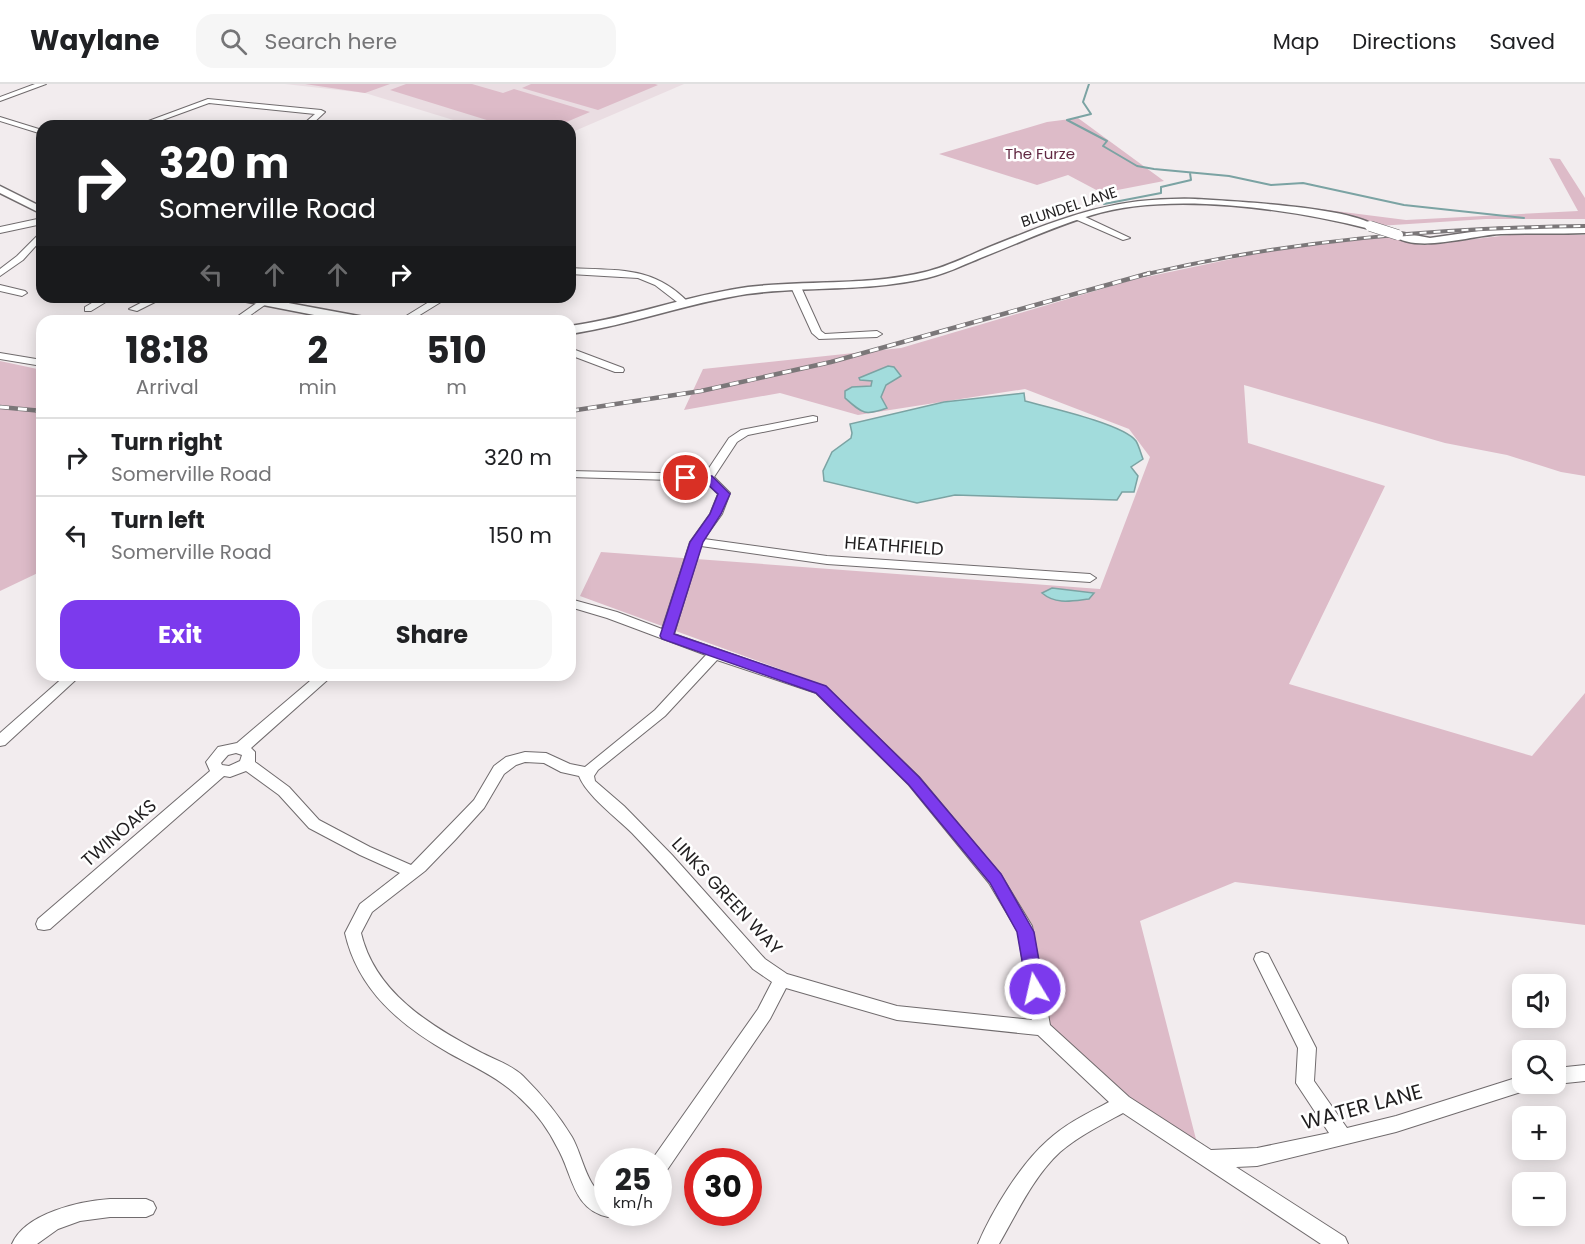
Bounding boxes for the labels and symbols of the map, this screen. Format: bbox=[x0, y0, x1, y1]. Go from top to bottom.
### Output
park label: The Furze bbox=[1005, 143, 1075, 164]
street label: BLUNDEL LANE bbox=[1018, 181, 1120, 232]
pin bbox=[660, 452, 711, 503]
street label: HEATHFIELD bbox=[844, 530, 944, 561]
street label: TWINOAKS bbox=[76, 793, 162, 872]
street label: LINKS GREEN WAY bbox=[666, 832, 789, 960]
position arrow bbox=[1003, 957, 1067, 1021]
street label: WATER LANE bbox=[1298, 1076, 1425, 1137]
speed limit sign: 30 bbox=[684, 1148, 762, 1226]

